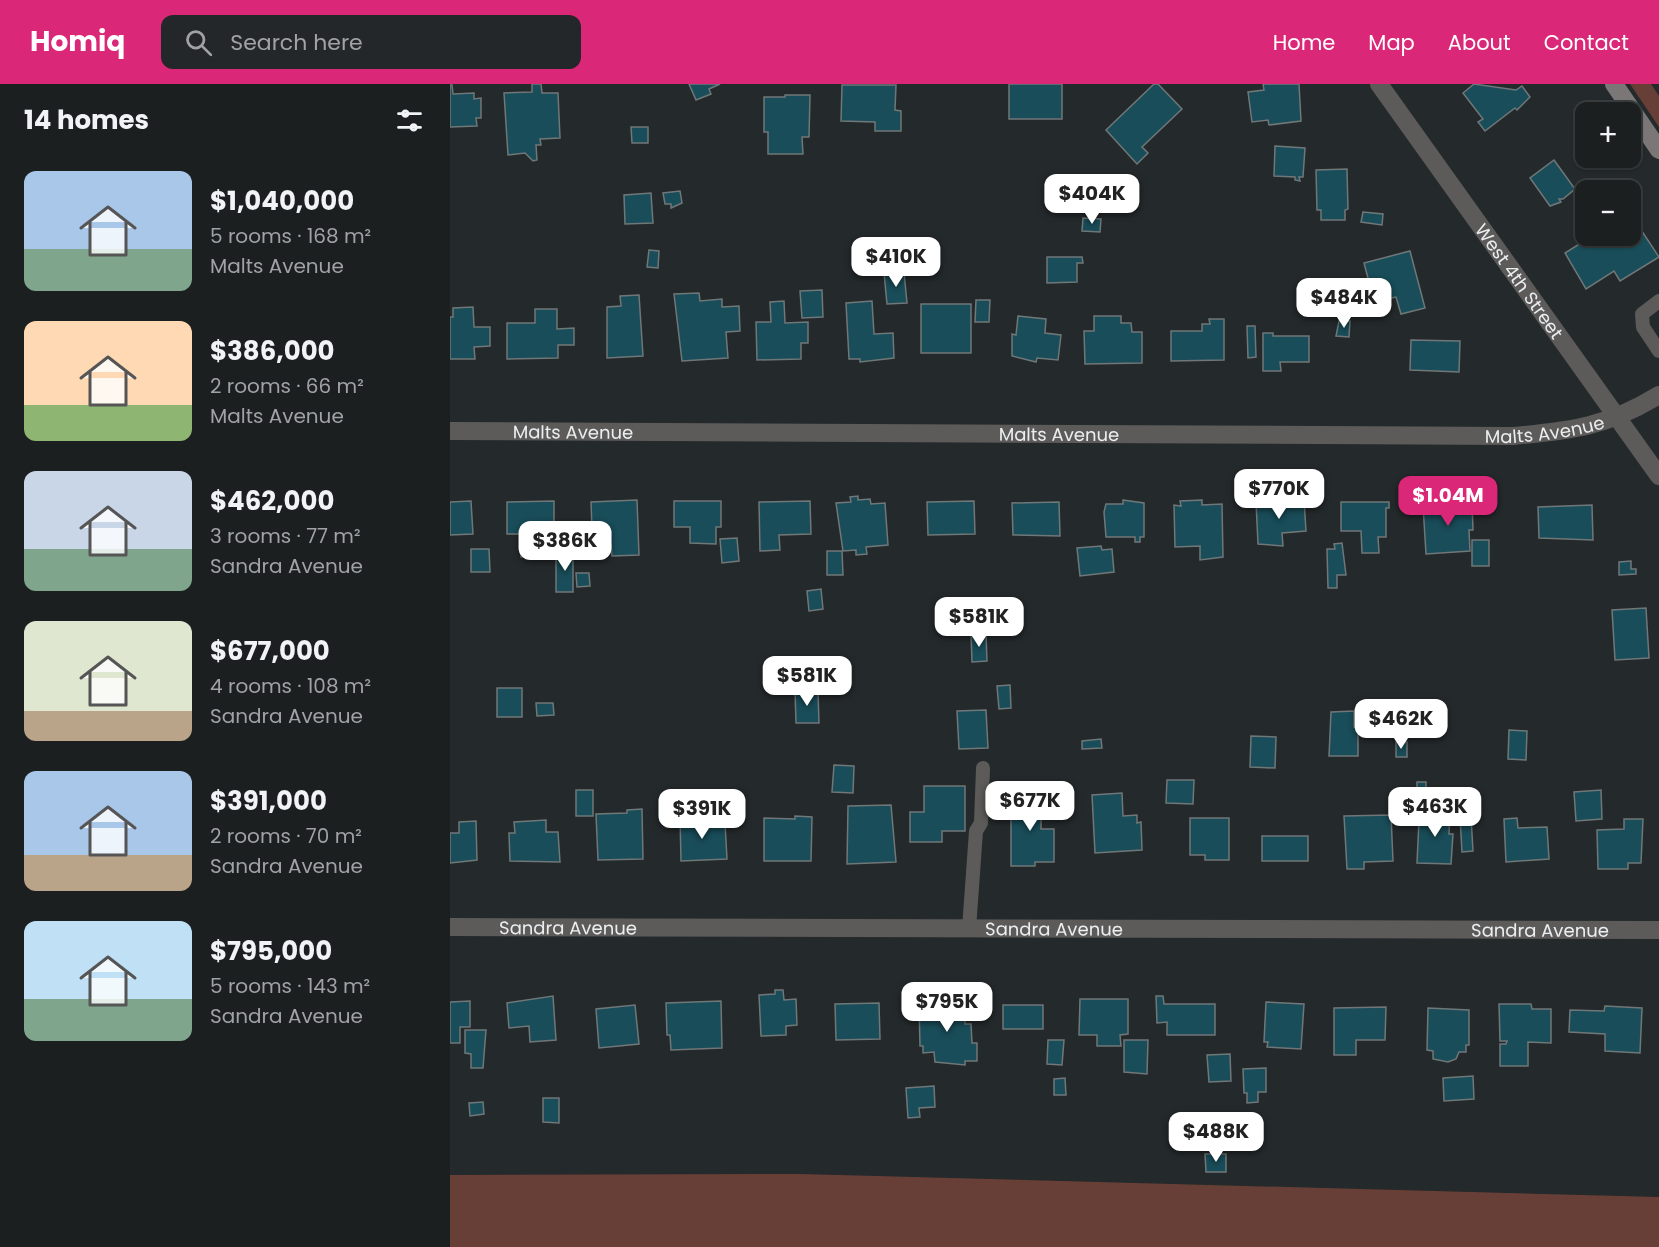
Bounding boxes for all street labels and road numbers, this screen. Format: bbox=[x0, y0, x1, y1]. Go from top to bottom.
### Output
street label: West 4th Street bbox=[1470, 218, 1570, 344]
street label: Malts Avenue bbox=[1485, 409, 1607, 449]
street label: Malts Avenue bbox=[513, 419, 633, 444]
street label: Malts Avenue bbox=[999, 421, 1119, 447]
street label: Sandra Avenue bbox=[499, 915, 637, 940]
street label: Sandra Avenue bbox=[985, 916, 1123, 941]
street label: Sandra Avenue bbox=[1471, 917, 1609, 942]

